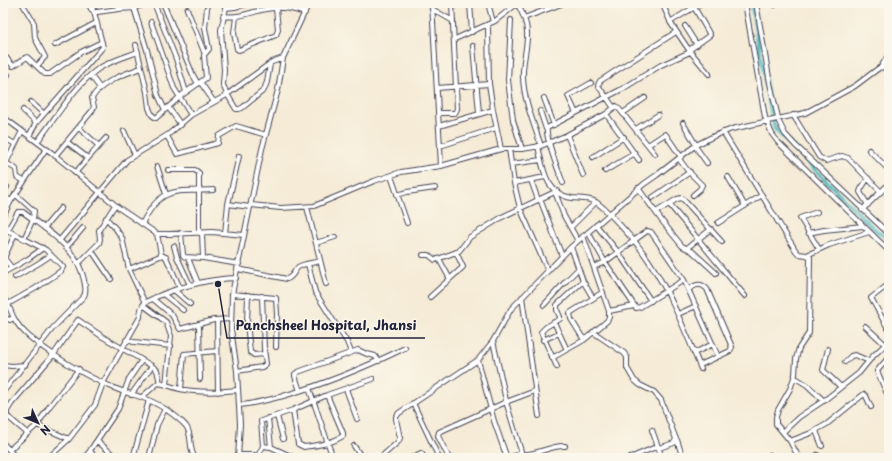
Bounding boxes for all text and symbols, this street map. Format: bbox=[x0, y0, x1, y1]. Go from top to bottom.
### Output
callout: Panchsheel Hospital, Jhansi bbox=[227, 313, 425, 338]
text: Panchsheel Hospital, Jhansi bbox=[236, 315, 416, 334]
north arrow bbox=[18, 403, 58, 443]
text: N bbox=[36, 421, 55, 440]

